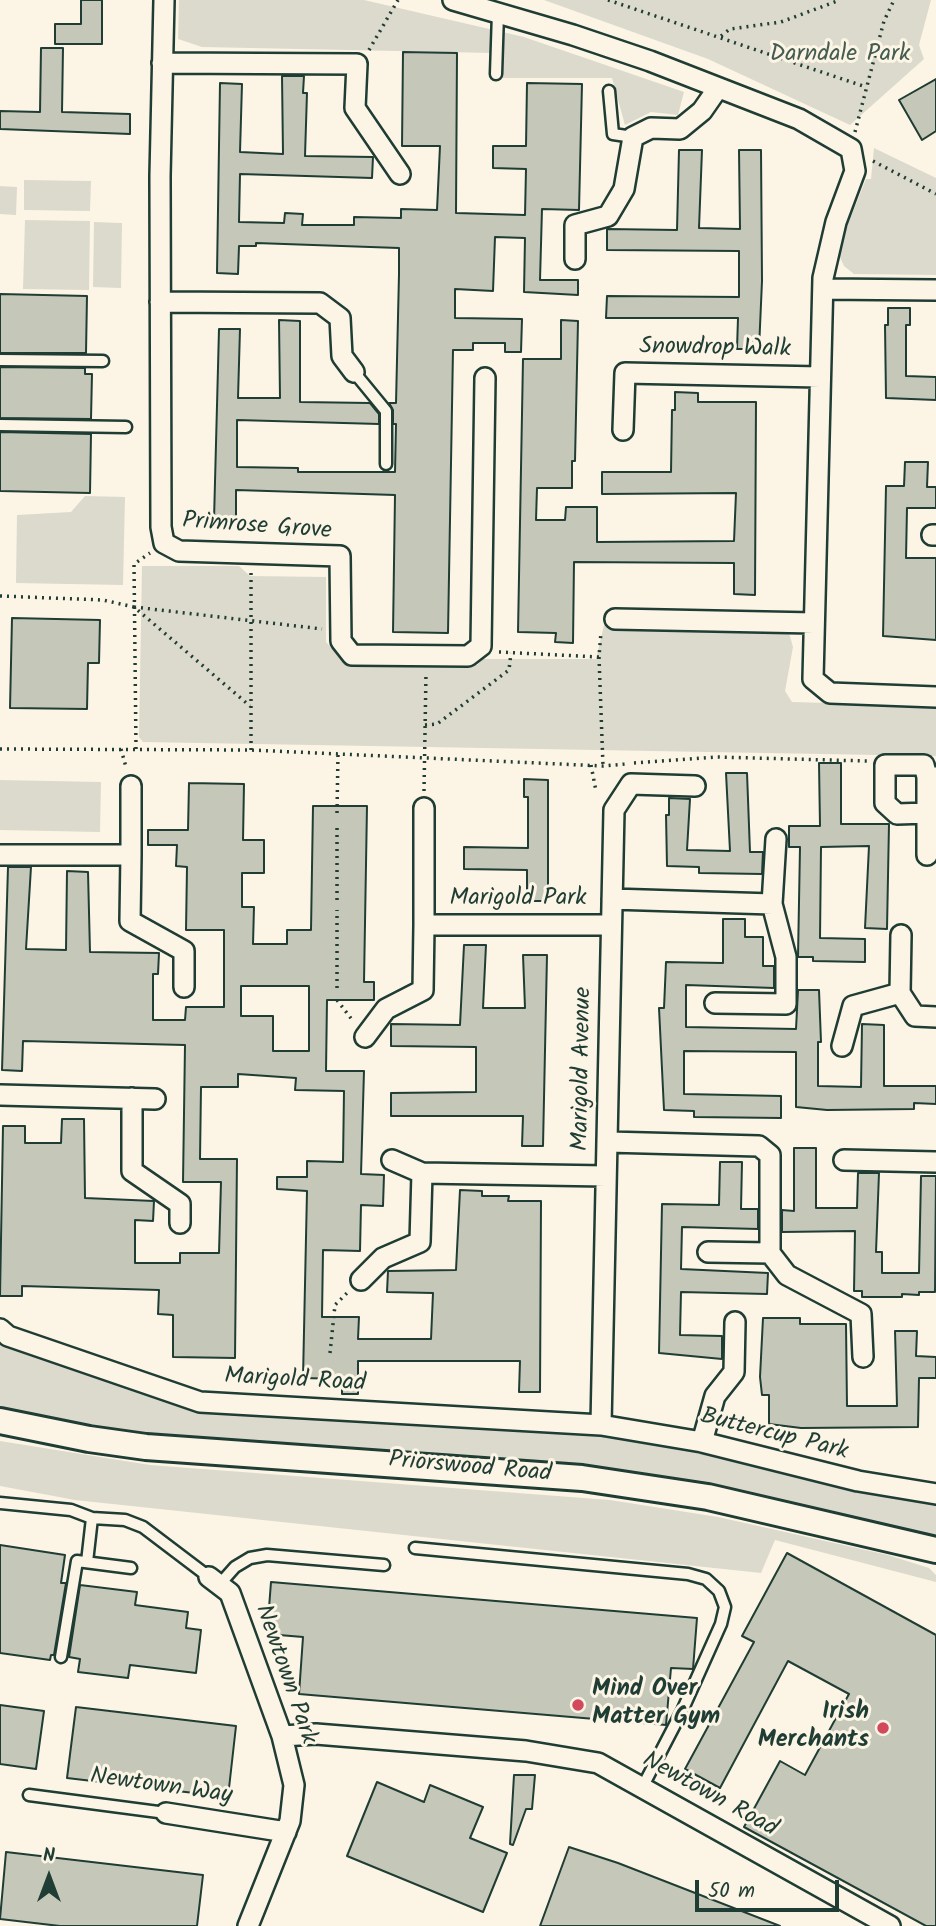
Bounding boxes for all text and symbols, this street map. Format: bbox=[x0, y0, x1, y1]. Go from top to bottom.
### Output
park label: Darndale Park bbox=[770, 42, 910, 70]
street label: Snowdrop Walk bbox=[639, 334, 791, 366]
street label: Primrose Grove bbox=[181, 508, 333, 548]
street label: Marigold Park bbox=[449, 886, 587, 914]
street label: Marigold Avenue bbox=[568, 987, 600, 1151]
street label: Marigold Road bbox=[223, 1364, 367, 1400]
street label: Buttercup Park bbox=[697, 1404, 851, 1468]
street label: Priorswood Road bbox=[387, 1448, 553, 1490]
street label: Newtown Park bbox=[247, 1602, 321, 1748]
place label: Mind Over Matter Gym bbox=[592, 1677, 720, 1733]
marker: Mind Over Matter Gym bbox=[570, 1697, 586, 1713]
place label: Irish Merchants bbox=[758, 1700, 869, 1756]
marker: Irish Merchants bbox=[875, 1720, 891, 1736]
street label: Newtown Road bbox=[636, 1747, 782, 1845]
street label: Newtown Way bbox=[88, 1764, 234, 1812]
text: N bbox=[43, 1841, 55, 1871]
north arrow bbox=[14, 1842, 84, 1912]
scale bar bbox=[698, 1867, 842, 1911]
text: 50 m bbox=[708, 1875, 755, 1908]

